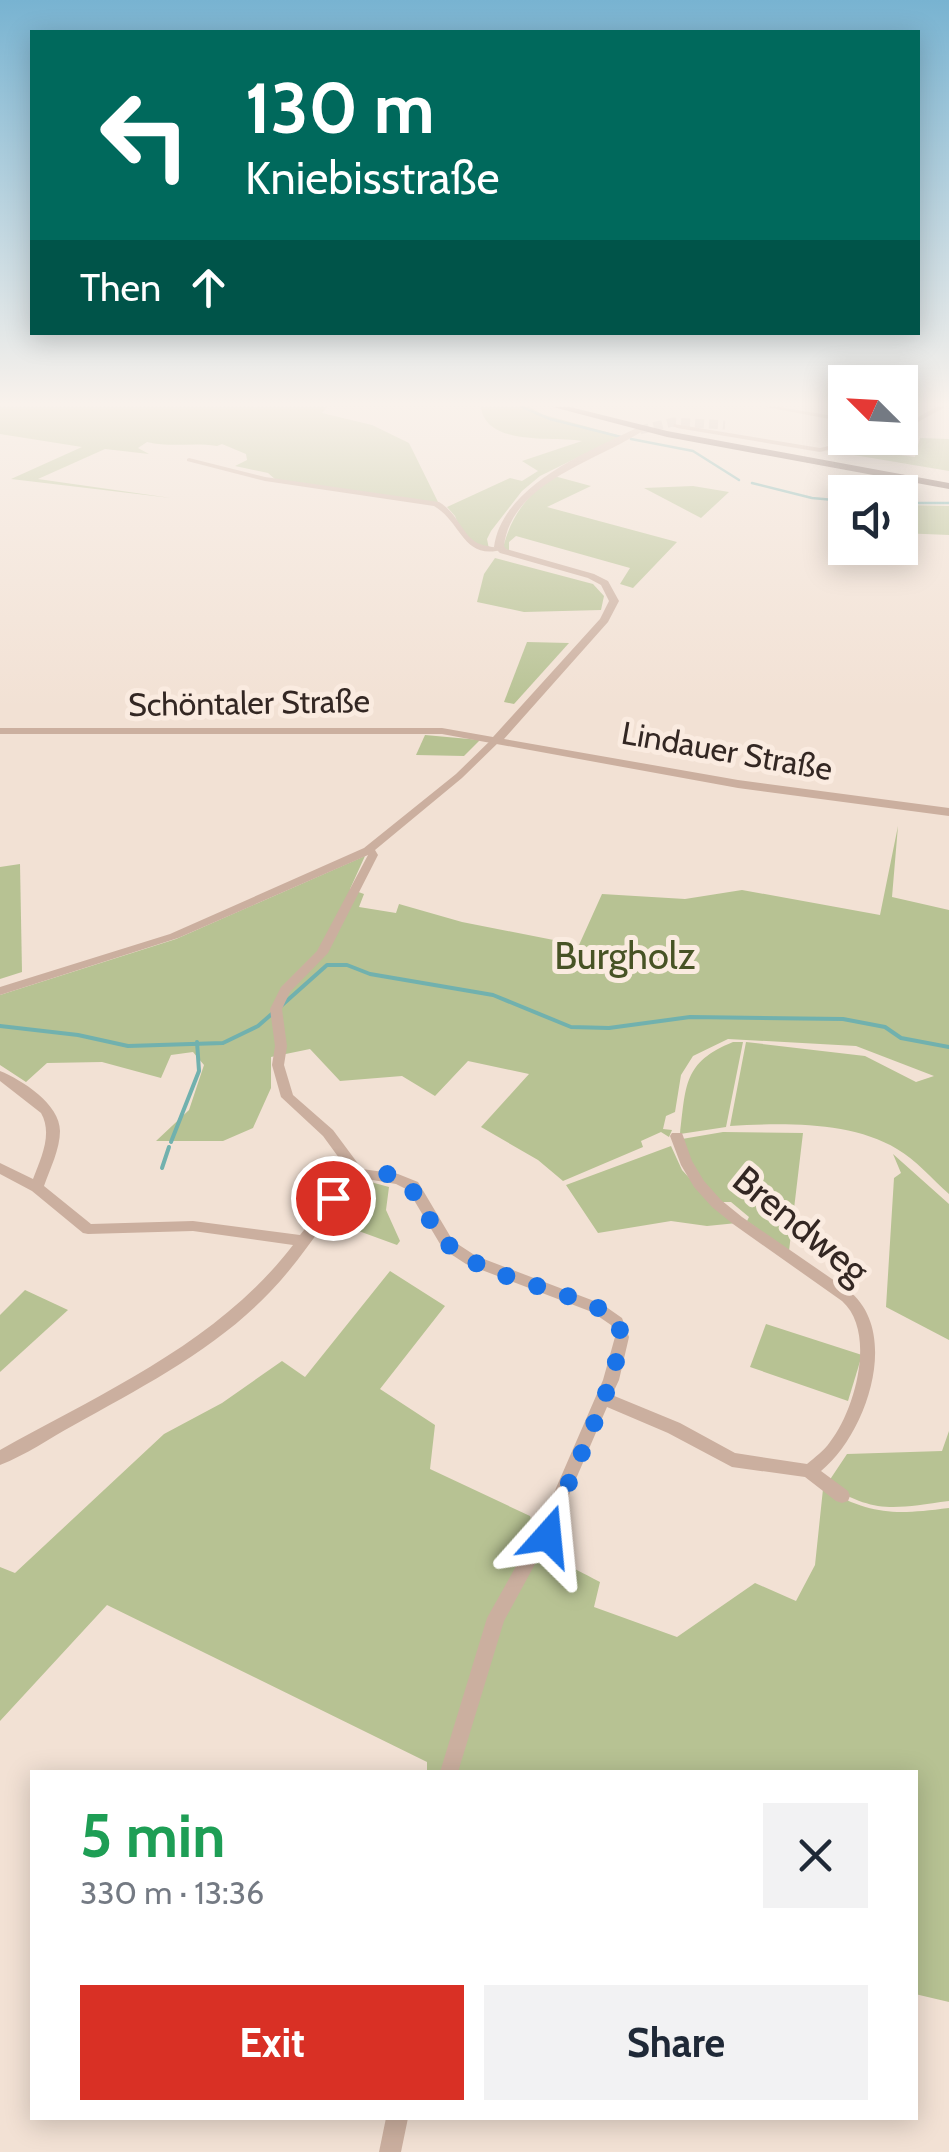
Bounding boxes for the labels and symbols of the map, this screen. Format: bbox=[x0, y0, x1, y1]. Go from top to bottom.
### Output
north arrow bbox=[828, 365, 918, 455]
street label: Schöntaler Straße bbox=[128, 681, 370, 724]
street label: Lindauer Straße bbox=[619, 713, 835, 788]
park label: Burgholz bbox=[554, 932, 696, 979]
pin bbox=[291, 1156, 376, 1241]
street label: Brendweg bbox=[724, 1156, 880, 1294]
position arrow bbox=[496, 1484, 600, 1588]

